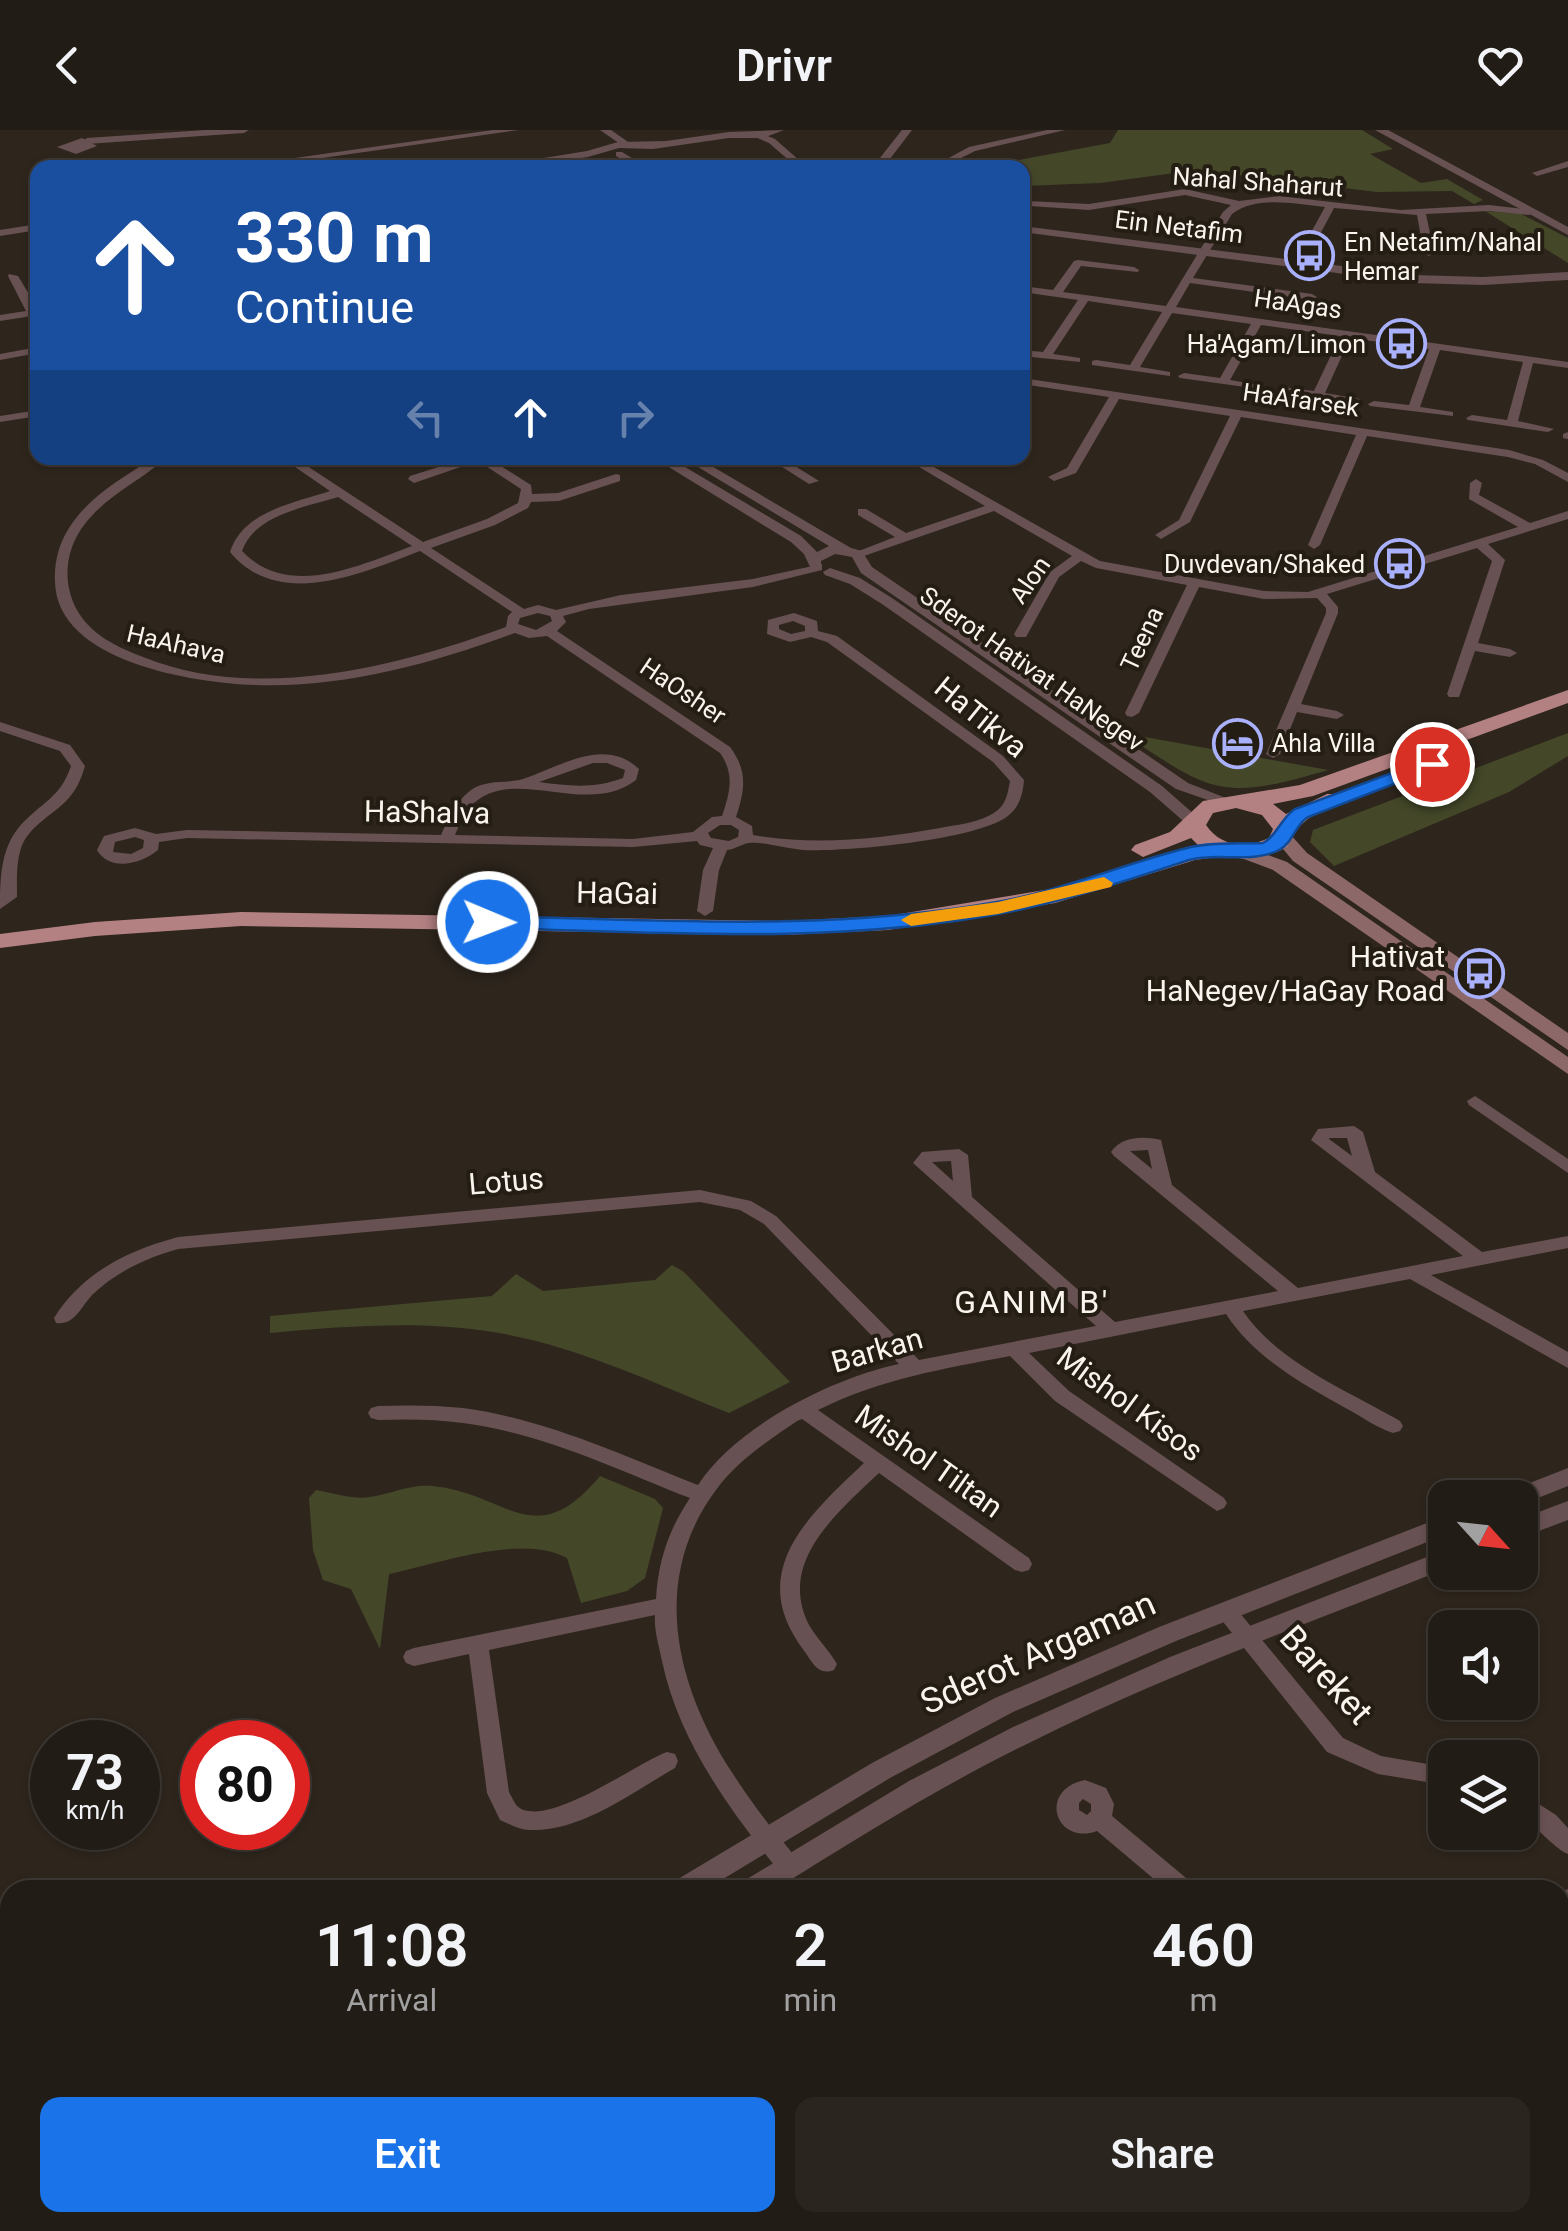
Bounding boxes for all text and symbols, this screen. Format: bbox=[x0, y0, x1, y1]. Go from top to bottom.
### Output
icon: back bbox=[40, 38, 95, 93]
icon: heart bbox=[1473, 38, 1528, 93]
text: Drivr bbox=[736, 39, 832, 92]
street label: Nahal Shaharut bbox=[1172, 162, 1344, 202]
text: 330 m bbox=[235, 197, 434, 279]
icon: ahead bbox=[70, 200, 200, 330]
street label: Ein Netafim bbox=[1113, 205, 1245, 249]
place label: En Netafim/Nahal Hemar bbox=[1344, 228, 1542, 286]
bus stop icon: En Netafim/Nahal Hemar bbox=[1283, 230, 1335, 282]
text: Continue bbox=[235, 281, 414, 334]
street label: HaAgas bbox=[1252, 283, 1344, 325]
bus stop icon: Ha'Agam/Limon bbox=[1375, 318, 1427, 370]
place label: Ha'Agam/Limon bbox=[1187, 330, 1366, 359]
street label: HaAfarsek bbox=[1241, 377, 1361, 423]
icon: left bbox=[398, 390, 453, 445]
icon: ahead bbox=[503, 390, 558, 445]
icon: right bbox=[608, 390, 663, 445]
bus stop icon: Duvdevan/Shaked bbox=[1374, 538, 1426, 590]
place label: Duvdevan/Shaked bbox=[1164, 550, 1365, 579]
street label: Alon bbox=[1004, 551, 1056, 609]
street label: Sderot Hativat HaNegev bbox=[915, 581, 1149, 757]
street label: Teena bbox=[1115, 602, 1169, 676]
street label: HaAhava bbox=[124, 619, 228, 669]
street label: HaOsher bbox=[635, 652, 732, 730]
street label: HaTikva bbox=[928, 669, 1034, 765]
hotel icon: Ahla Villa bbox=[1211, 717, 1263, 769]
pin bbox=[1390, 722, 1475, 807]
place label: Ahla Villa bbox=[1272, 729, 1376, 758]
icon: arrive bbox=[1405, 737, 1460, 792]
street label: HaShalva bbox=[364, 793, 490, 831]
position arrow bbox=[436, 870, 540, 974]
street label: HaGai bbox=[576, 875, 658, 911]
place label: Hativat HaNegev/HaGay Road bbox=[1146, 939, 1445, 1008]
bus stop icon: Hativat HaNegev/HaGay Road bbox=[1454, 947, 1506, 999]
street label: Lotus bbox=[467, 1160, 545, 1202]
district label: GANIM B' bbox=[954, 1283, 1110, 1321]
street label: Barkan bbox=[827, 1320, 927, 1380]
street label: Mishol Kisos bbox=[1050, 1339, 1210, 1469]
street label: Mishol Tiltan bbox=[849, 1397, 1009, 1525]
north arrow bbox=[1428, 1480, 1538, 1590]
map controls bbox=[1428, 1480, 1538, 1850]
street label: Sderot Argaman bbox=[914, 1583, 1162, 1723]
button: sound bbox=[1428, 1610, 1538, 1720]
street label: Bareket bbox=[1271, 1617, 1381, 1733]
speed limit sign: 80 bbox=[180, 1720, 310, 1850]
button: layers bbox=[1428, 1740, 1538, 1850]
text: 73 bbox=[66, 1744, 124, 1802]
text: km/h bbox=[66, 1796, 124, 1825]
text: 11:08 bbox=[315, 1910, 469, 1981]
text: 2 bbox=[793, 1910, 827, 1981]
text: 460 bbox=[1152, 1910, 1255, 1981]
text: Arrival bbox=[346, 1981, 437, 2019]
text: min bbox=[784, 1981, 837, 2019]
text: m bbox=[1189, 1981, 1218, 2019]
button: Exit bbox=[40, 2097, 775, 2212]
button: Share bbox=[795, 2097, 1530, 2212]

